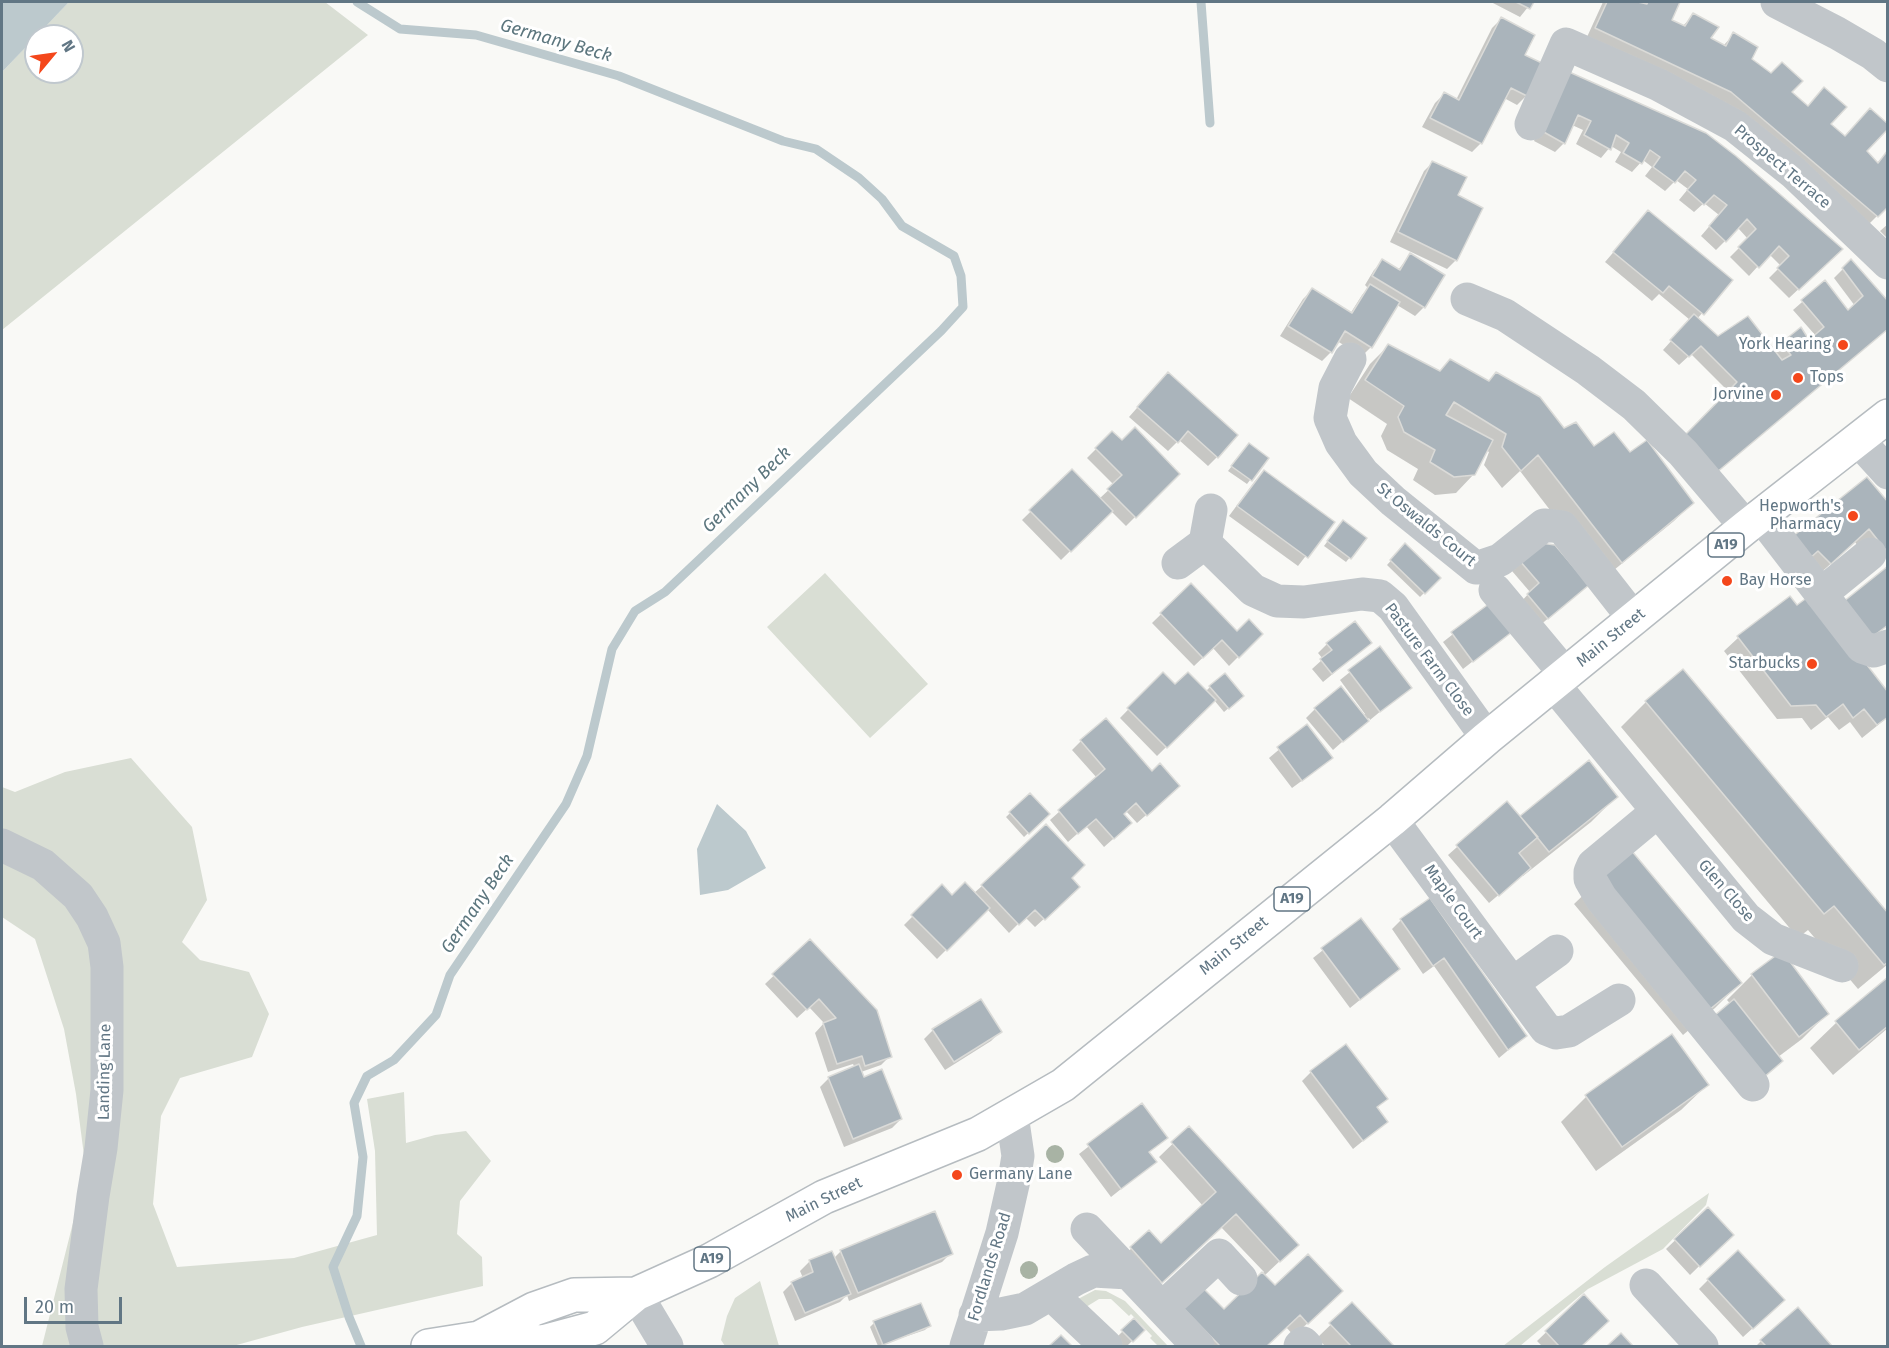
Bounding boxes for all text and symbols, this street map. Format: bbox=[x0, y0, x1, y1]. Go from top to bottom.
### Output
water label: Germany Beck bbox=[498, 15, 614, 67]
north arrow bbox=[24, 24, 84, 84]
text: N bbox=[58, 37, 79, 55]
street label: Prospect Terrace bbox=[1730, 121, 1834, 213]
place label: York Hearing bbox=[1739, 335, 1831, 355]
marker: York Hearing bbox=[1836, 338, 1850, 352]
place label: Tops bbox=[1810, 368, 1844, 388]
marker: Tops bbox=[1791, 371, 1805, 385]
place label: Jorvine bbox=[1713, 385, 1764, 405]
marker: Jorvine bbox=[1769, 388, 1783, 402]
water label: Germany Beck bbox=[698, 442, 796, 538]
street label: St Oswalds Court bbox=[1373, 479, 1479, 571]
place label: Hepworth's Pharmacy bbox=[1759, 497, 1841, 535]
marker: Hepworth's Pharmacy bbox=[1846, 509, 1860, 523]
road number: A19 bbox=[1708, 533, 1744, 557]
place label: Bay Horse bbox=[1739, 571, 1812, 591]
marker: Bay Horse bbox=[1720, 574, 1734, 588]
street label: Pasture Farm Close bbox=[1380, 600, 1478, 720]
street label: Main Street bbox=[1573, 605, 1649, 671]
place label: Starbucks bbox=[1729, 654, 1800, 674]
marker: Starbucks bbox=[1805, 657, 1819, 671]
water label: Germany Beck bbox=[437, 850, 519, 958]
street label: Glen Close bbox=[1694, 856, 1758, 926]
street label: Maple Court bbox=[1420, 861, 1486, 943]
road number: A19 bbox=[1274, 887, 1310, 911]
street label: Main Street bbox=[1196, 913, 1272, 979]
street label: Landing Lane bbox=[95, 1024, 115, 1120]
place label: Germany Lane bbox=[969, 1165, 1072, 1185]
marker: Germany Lane bbox=[950, 1168, 964, 1182]
street label: Main Street bbox=[783, 1173, 865, 1227]
street label: Fordlands Road bbox=[964, 1210, 1016, 1324]
road number: A19 bbox=[694, 1247, 730, 1271]
scale bar bbox=[27, 1285, 124, 1323]
text: 20 m bbox=[35, 1296, 74, 1318]

